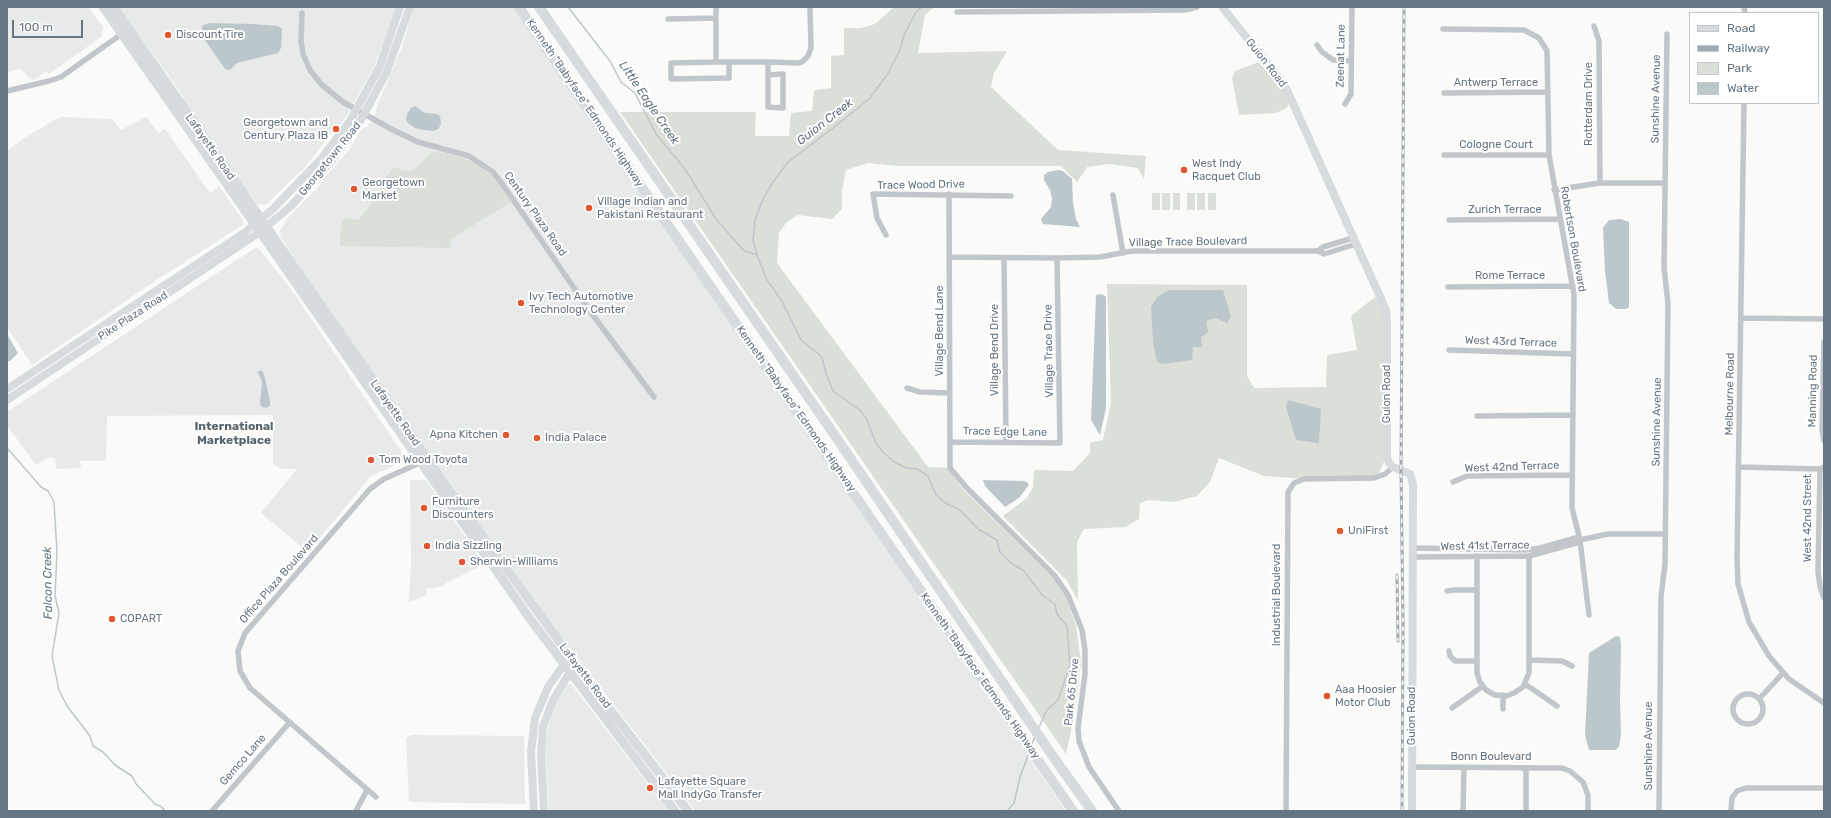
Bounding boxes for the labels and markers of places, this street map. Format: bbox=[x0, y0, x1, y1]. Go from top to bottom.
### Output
place label: Discount Tire bbox=[176, 28, 244, 42]
marker: Discount Tire bbox=[163, 30, 173, 40]
place label: Georgetown and Century Plaza IB bbox=[243, 116, 328, 142]
marker: Georgetown and Century Plaza IB bbox=[331, 124, 341, 134]
place label: West Indy Racquet Club bbox=[1192, 157, 1261, 183]
marker: West Indy Racquet Club bbox=[1179, 165, 1189, 175]
place label: Georgetown Market bbox=[362, 176, 425, 202]
marker: Georgetown Market bbox=[349, 184, 359, 194]
place label: Village Indian and Pakistani Restaurant bbox=[597, 195, 703, 221]
marker: Village Indian and Pakistani Restaurant bbox=[584, 203, 594, 213]
place label: Ivy Tech Automotive Technology Center bbox=[529, 290, 633, 316]
marker: Ivy Tech Automotive Technology Center bbox=[516, 298, 526, 308]
place label: Apna Kitchen bbox=[429, 428, 498, 442]
marker: Apna Kitchen bbox=[501, 430, 511, 440]
place label: India Palace bbox=[545, 431, 607, 445]
marker: India Palace bbox=[532, 433, 542, 443]
place label: Tom Wood Toyota bbox=[379, 453, 467, 467]
marker: Tom Wood Toyota bbox=[366, 455, 376, 465]
place label: Furniture Discounters bbox=[432, 495, 494, 521]
marker: Furniture Discounters bbox=[419, 503, 429, 513]
place label: UniFirst bbox=[1348, 524, 1388, 538]
marker: UniFirst bbox=[1335, 526, 1345, 536]
place label: India Sizzling bbox=[435, 539, 502, 553]
marker: India Sizzling bbox=[422, 541, 432, 551]
place label: Sherwin-Williams bbox=[470, 555, 558, 569]
marker: Sherwin-Williams bbox=[457, 557, 467, 567]
place label: COPART bbox=[120, 612, 162, 626]
marker: COPART bbox=[107, 614, 117, 624]
place label: Aaa Hoosier Motor Club bbox=[1335, 683, 1396, 709]
marker: Aaa Hoosier Motor Club bbox=[1322, 691, 1332, 701]
place label: Lafayette Square Mall IndyGo Transfer bbox=[658, 775, 762, 801]
marker: Lafayette Square Mall IndyGo Transfer bbox=[645, 783, 655, 793]

